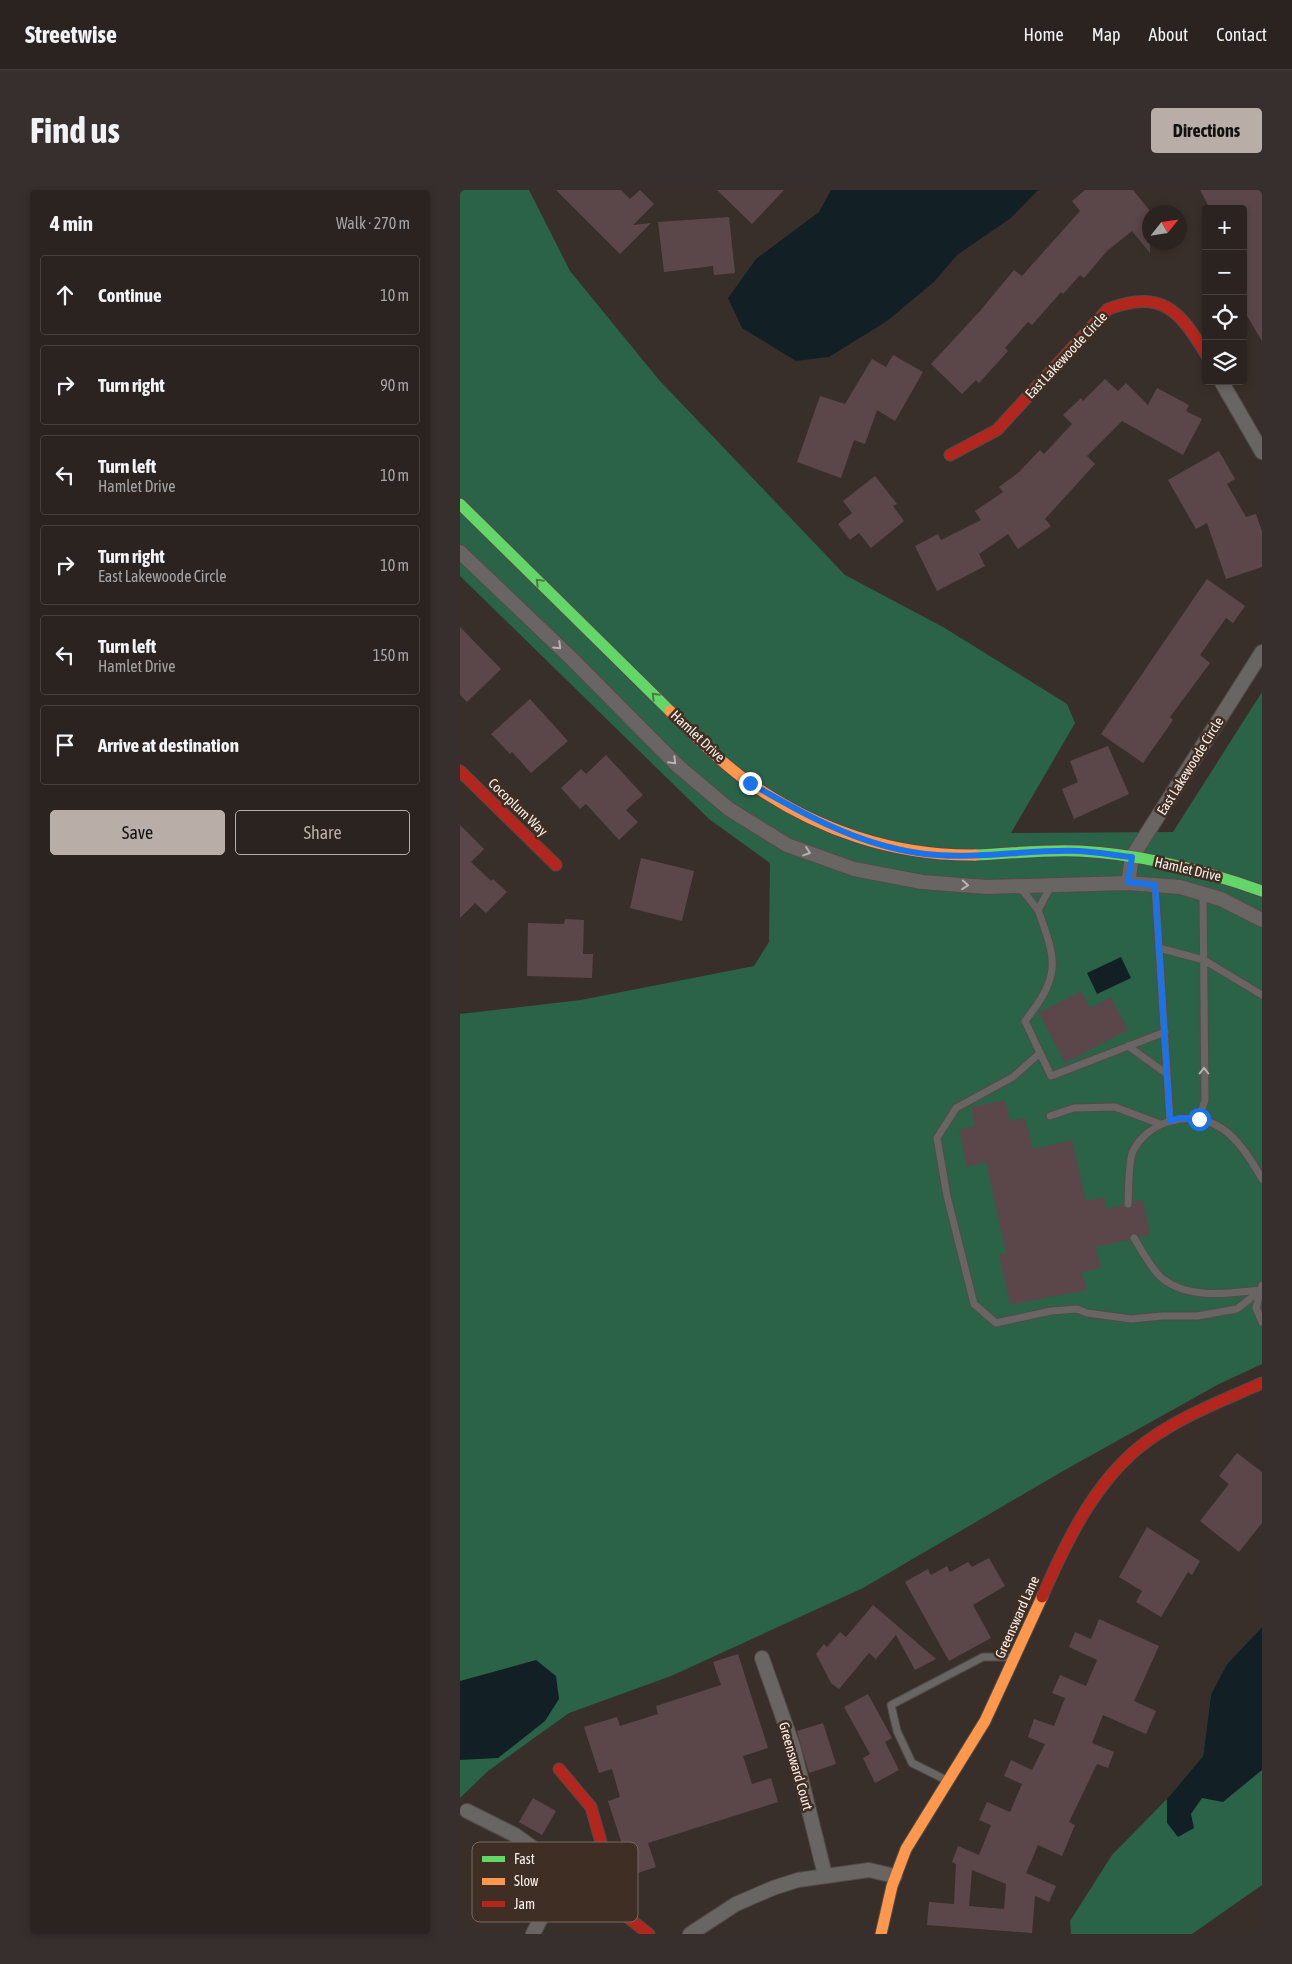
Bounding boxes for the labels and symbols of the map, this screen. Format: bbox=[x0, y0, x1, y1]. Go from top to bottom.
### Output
north arrow bbox=[1142, 205, 1187, 250]
street label: East Lakewoode Circle bbox=[1022, 308, 1110, 402]
one-way arrow bbox=[536, 579, 545, 588]
one-way arrow bbox=[553, 640, 562, 649]
one-way arrow bbox=[652, 693, 661, 702]
street label: Hamlet Drive bbox=[668, 707, 728, 765]
street label: East Lakewoode Circle bbox=[1153, 714, 1227, 818]
one-way arrow bbox=[667, 755, 676, 764]
route end bbox=[739, 772, 762, 795]
street label: Cocoplum Way bbox=[485, 775, 551, 839]
one-way arrow bbox=[802, 846, 810, 856]
street label: Hamlet Drive bbox=[1153, 854, 1223, 884]
one-way arrow bbox=[961, 880, 969, 891]
one-way arrow bbox=[1199, 1066, 1209, 1074]
route start bbox=[1188, 1108, 1211, 1131]
street label: Greensward Lane bbox=[992, 1573, 1042, 1661]
street label: Greensward Court bbox=[776, 1720, 816, 1812]
legend bbox=[472, 1842, 638, 1922]
text: Fast bbox=[514, 1851, 535, 1867]
text: Slow bbox=[514, 1873, 539, 1889]
text: Jam bbox=[514, 1896, 535, 1912]

